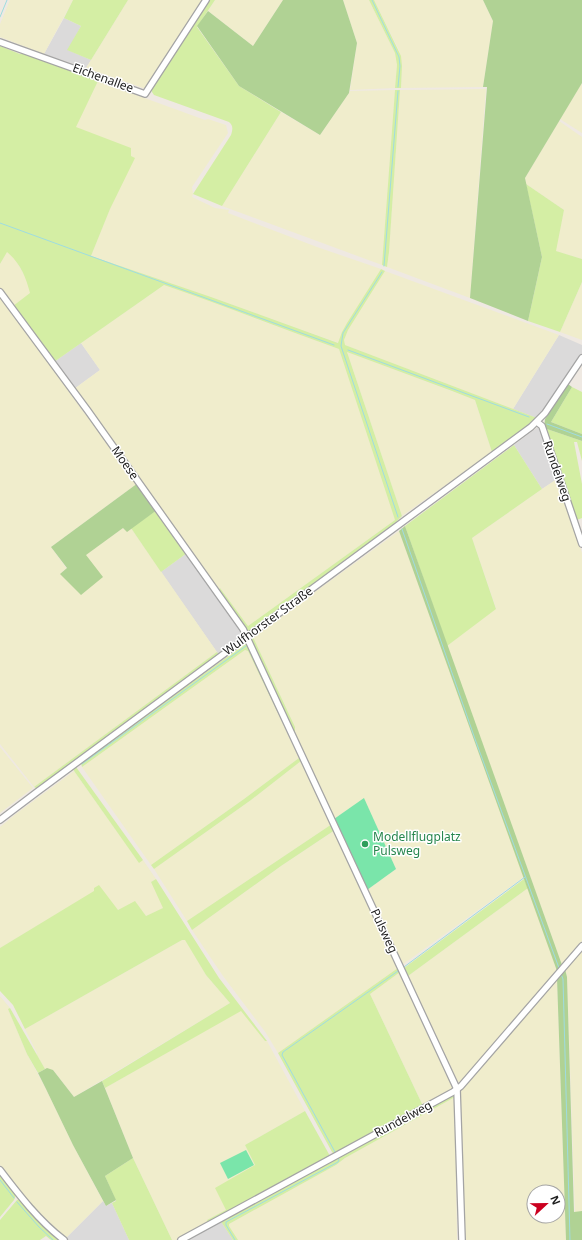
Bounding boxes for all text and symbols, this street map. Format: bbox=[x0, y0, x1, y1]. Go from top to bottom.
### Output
street label: Eichenallee bbox=[70, 59, 136, 96]
street label: Rundelweg bbox=[539, 438, 576, 503]
street label: Moese bbox=[108, 443, 143, 483]
street label: Wulfhorster Straße bbox=[219, 582, 316, 659]
place label: Modellflugplatz Pulsweg bbox=[373, 828, 461, 859]
marker: Modellflugplatz Pulsweg bbox=[360, 839, 370, 849]
street label: Pulsweg bbox=[367, 906, 402, 956]
street label: Rundelweg bbox=[371, 1096, 435, 1141]
north arrow bbox=[526, 1184, 566, 1224]
text: N bbox=[547, 1193, 564, 1207]

